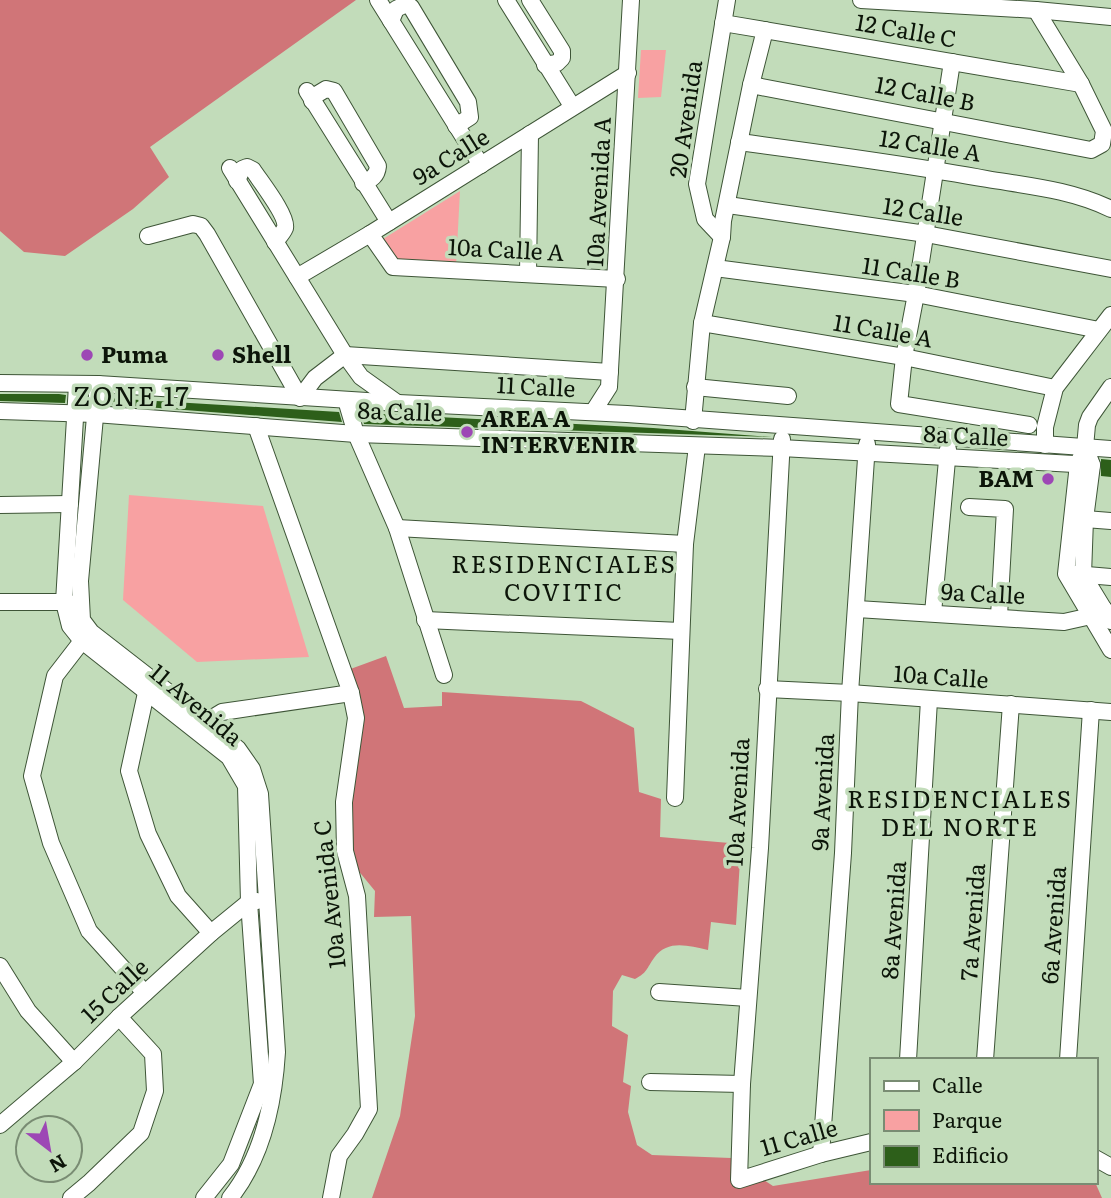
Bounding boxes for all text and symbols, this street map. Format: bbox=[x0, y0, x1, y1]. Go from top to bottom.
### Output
street label: 12 Calle C bbox=[853, 3, 959, 55]
street label: 20 Avenida bbox=[659, 57, 709, 180]
street label: 12 Calle B bbox=[873, 66, 978, 118]
street label: 10a Avenida A bbox=[576, 116, 618, 268]
street label: 9a Calle bbox=[405, 118, 495, 192]
street label: 12 Calle A bbox=[877, 119, 984, 169]
street label: 12 Calle bbox=[881, 187, 966, 233]
street label: 10a Calle A bbox=[447, 228, 565, 268]
street label: 11 Calle B bbox=[860, 247, 963, 296]
street label: 11 Calle A bbox=[831, 304, 936, 354]
place label: Puma bbox=[101, 336, 169, 370]
place label: Shell bbox=[232, 336, 291, 370]
marker: Puma bbox=[79, 347, 95, 363]
marker: Shell bbox=[210, 347, 226, 363]
street label: 11 Calle bbox=[496, 366, 576, 404]
district label: ZONE 17 bbox=[73, 375, 191, 414]
street label: 8a Calle bbox=[357, 392, 443, 428]
place label: AREA A INTERVENIR bbox=[481, 400, 637, 460]
street label: 8a Calle bbox=[923, 415, 1010, 453]
marker: AREA A INTERVENIR bbox=[459, 424, 475, 440]
place label: BAM bbox=[978, 460, 1034, 494]
marker: BAM bbox=[1040, 471, 1056, 487]
district label: RESIDENCIALES COVITIC bbox=[451, 545, 677, 608]
street label: 9a Calle bbox=[940, 573, 1026, 611]
street label: 11 Avenida bbox=[143, 654, 252, 753]
street label: 10a Calle bbox=[893, 655, 990, 695]
street label: 9a Avenida bbox=[801, 732, 841, 852]
street label: 10a Avenida bbox=[716, 736, 756, 867]
district label: RESIDENCIALES DEL NORTE bbox=[847, 780, 1073, 843]
street label: 10a Avenida C bbox=[303, 818, 353, 970]
street label: 8a Avenida bbox=[871, 859, 913, 980]
street label: 7a Avenida bbox=[950, 861, 992, 982]
street label: 6a Avenida bbox=[1031, 864, 1073, 985]
street label: 15 Calle bbox=[72, 949, 155, 1030]
legend bbox=[870, 1058, 1097, 1184]
text: Calle bbox=[932, 1068, 983, 1099]
text: Parque bbox=[932, 1103, 1002, 1134]
street label: 11 Calle bbox=[756, 1109, 841, 1163]
north arrow bbox=[14, 1114, 84, 1184]
text: Edificio bbox=[932, 1138, 1008, 1169]
text: N bbox=[44, 1148, 72, 1181]

